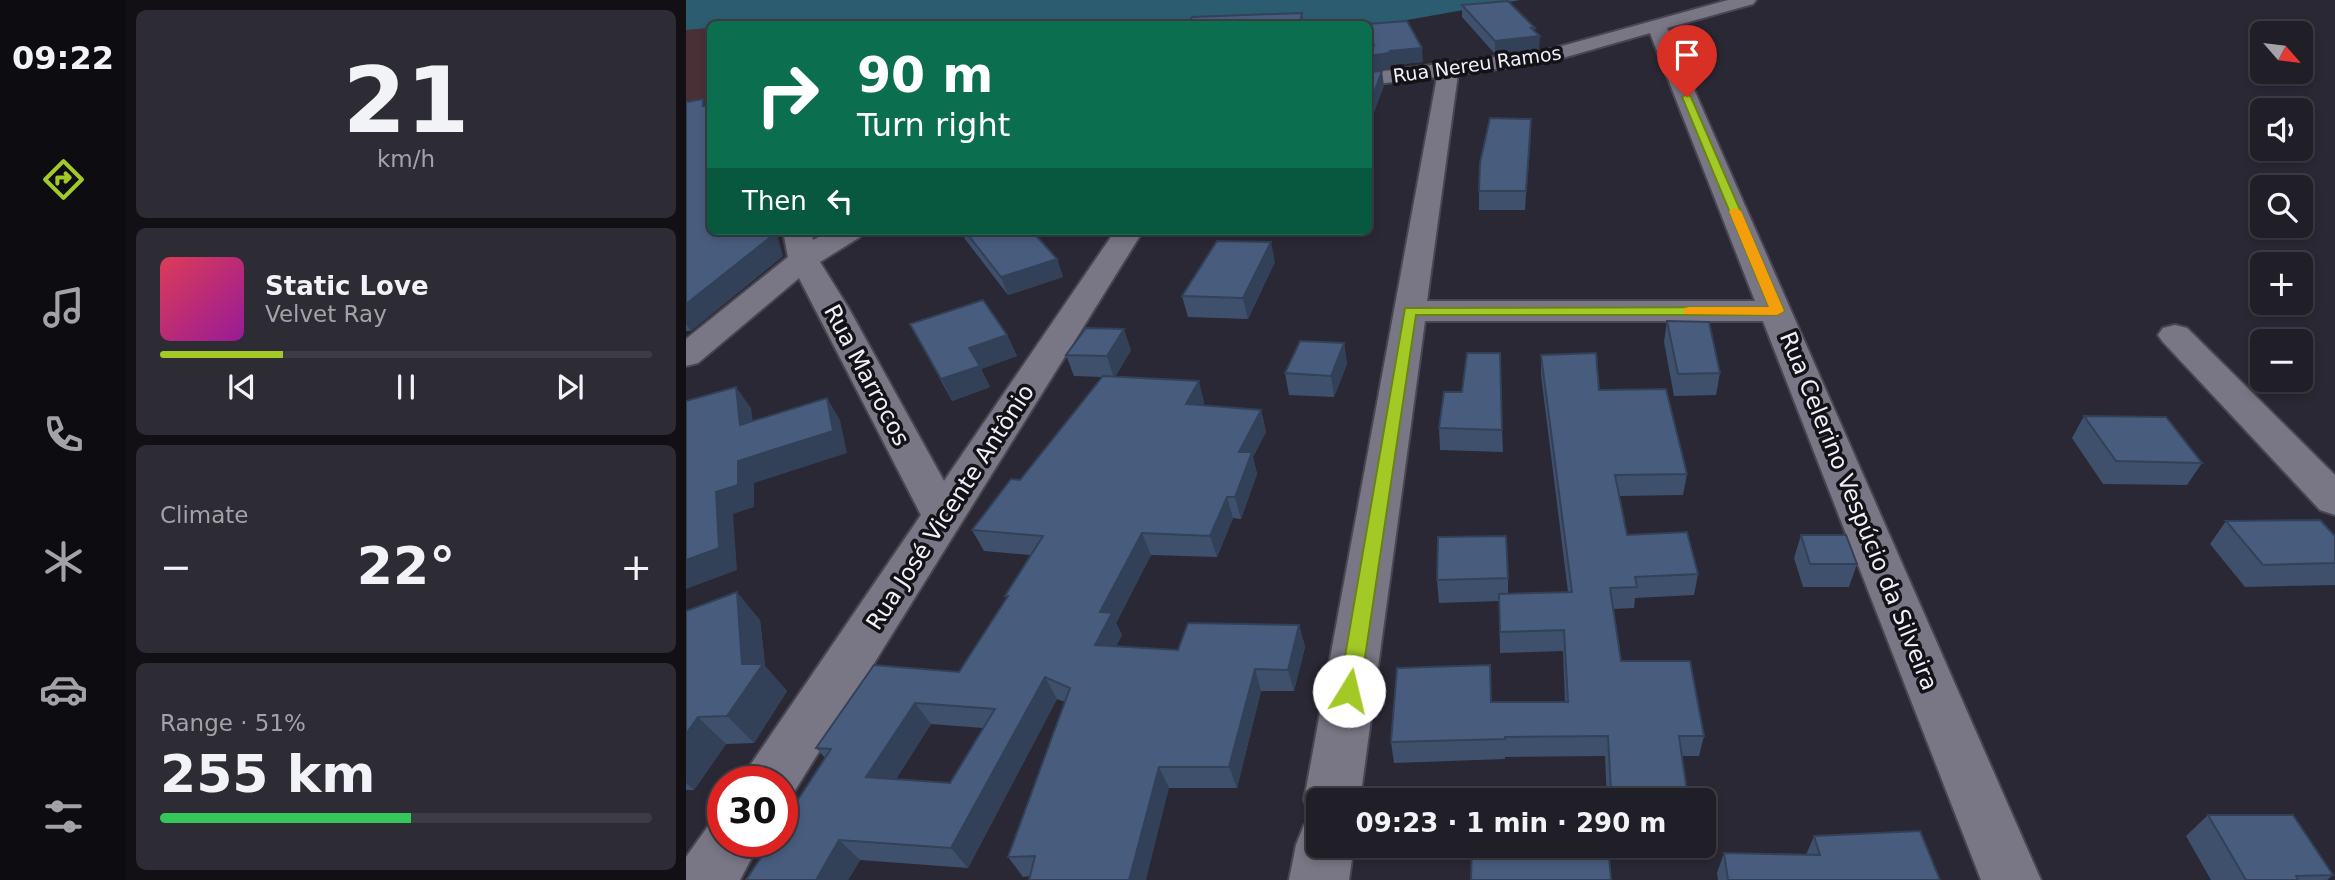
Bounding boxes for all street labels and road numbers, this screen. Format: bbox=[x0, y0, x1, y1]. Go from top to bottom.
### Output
street label: Rua Nereu Ramos bbox=[1391, 41, 1563, 87]
street label: Rua Marrocos bbox=[819, 300, 915, 450]
street label: Rua Celerino Vespúcio da Silveira bbox=[1775, 328, 1943, 694]
street label: Rua José Vicente Antônio bbox=[861, 380, 1039, 634]

